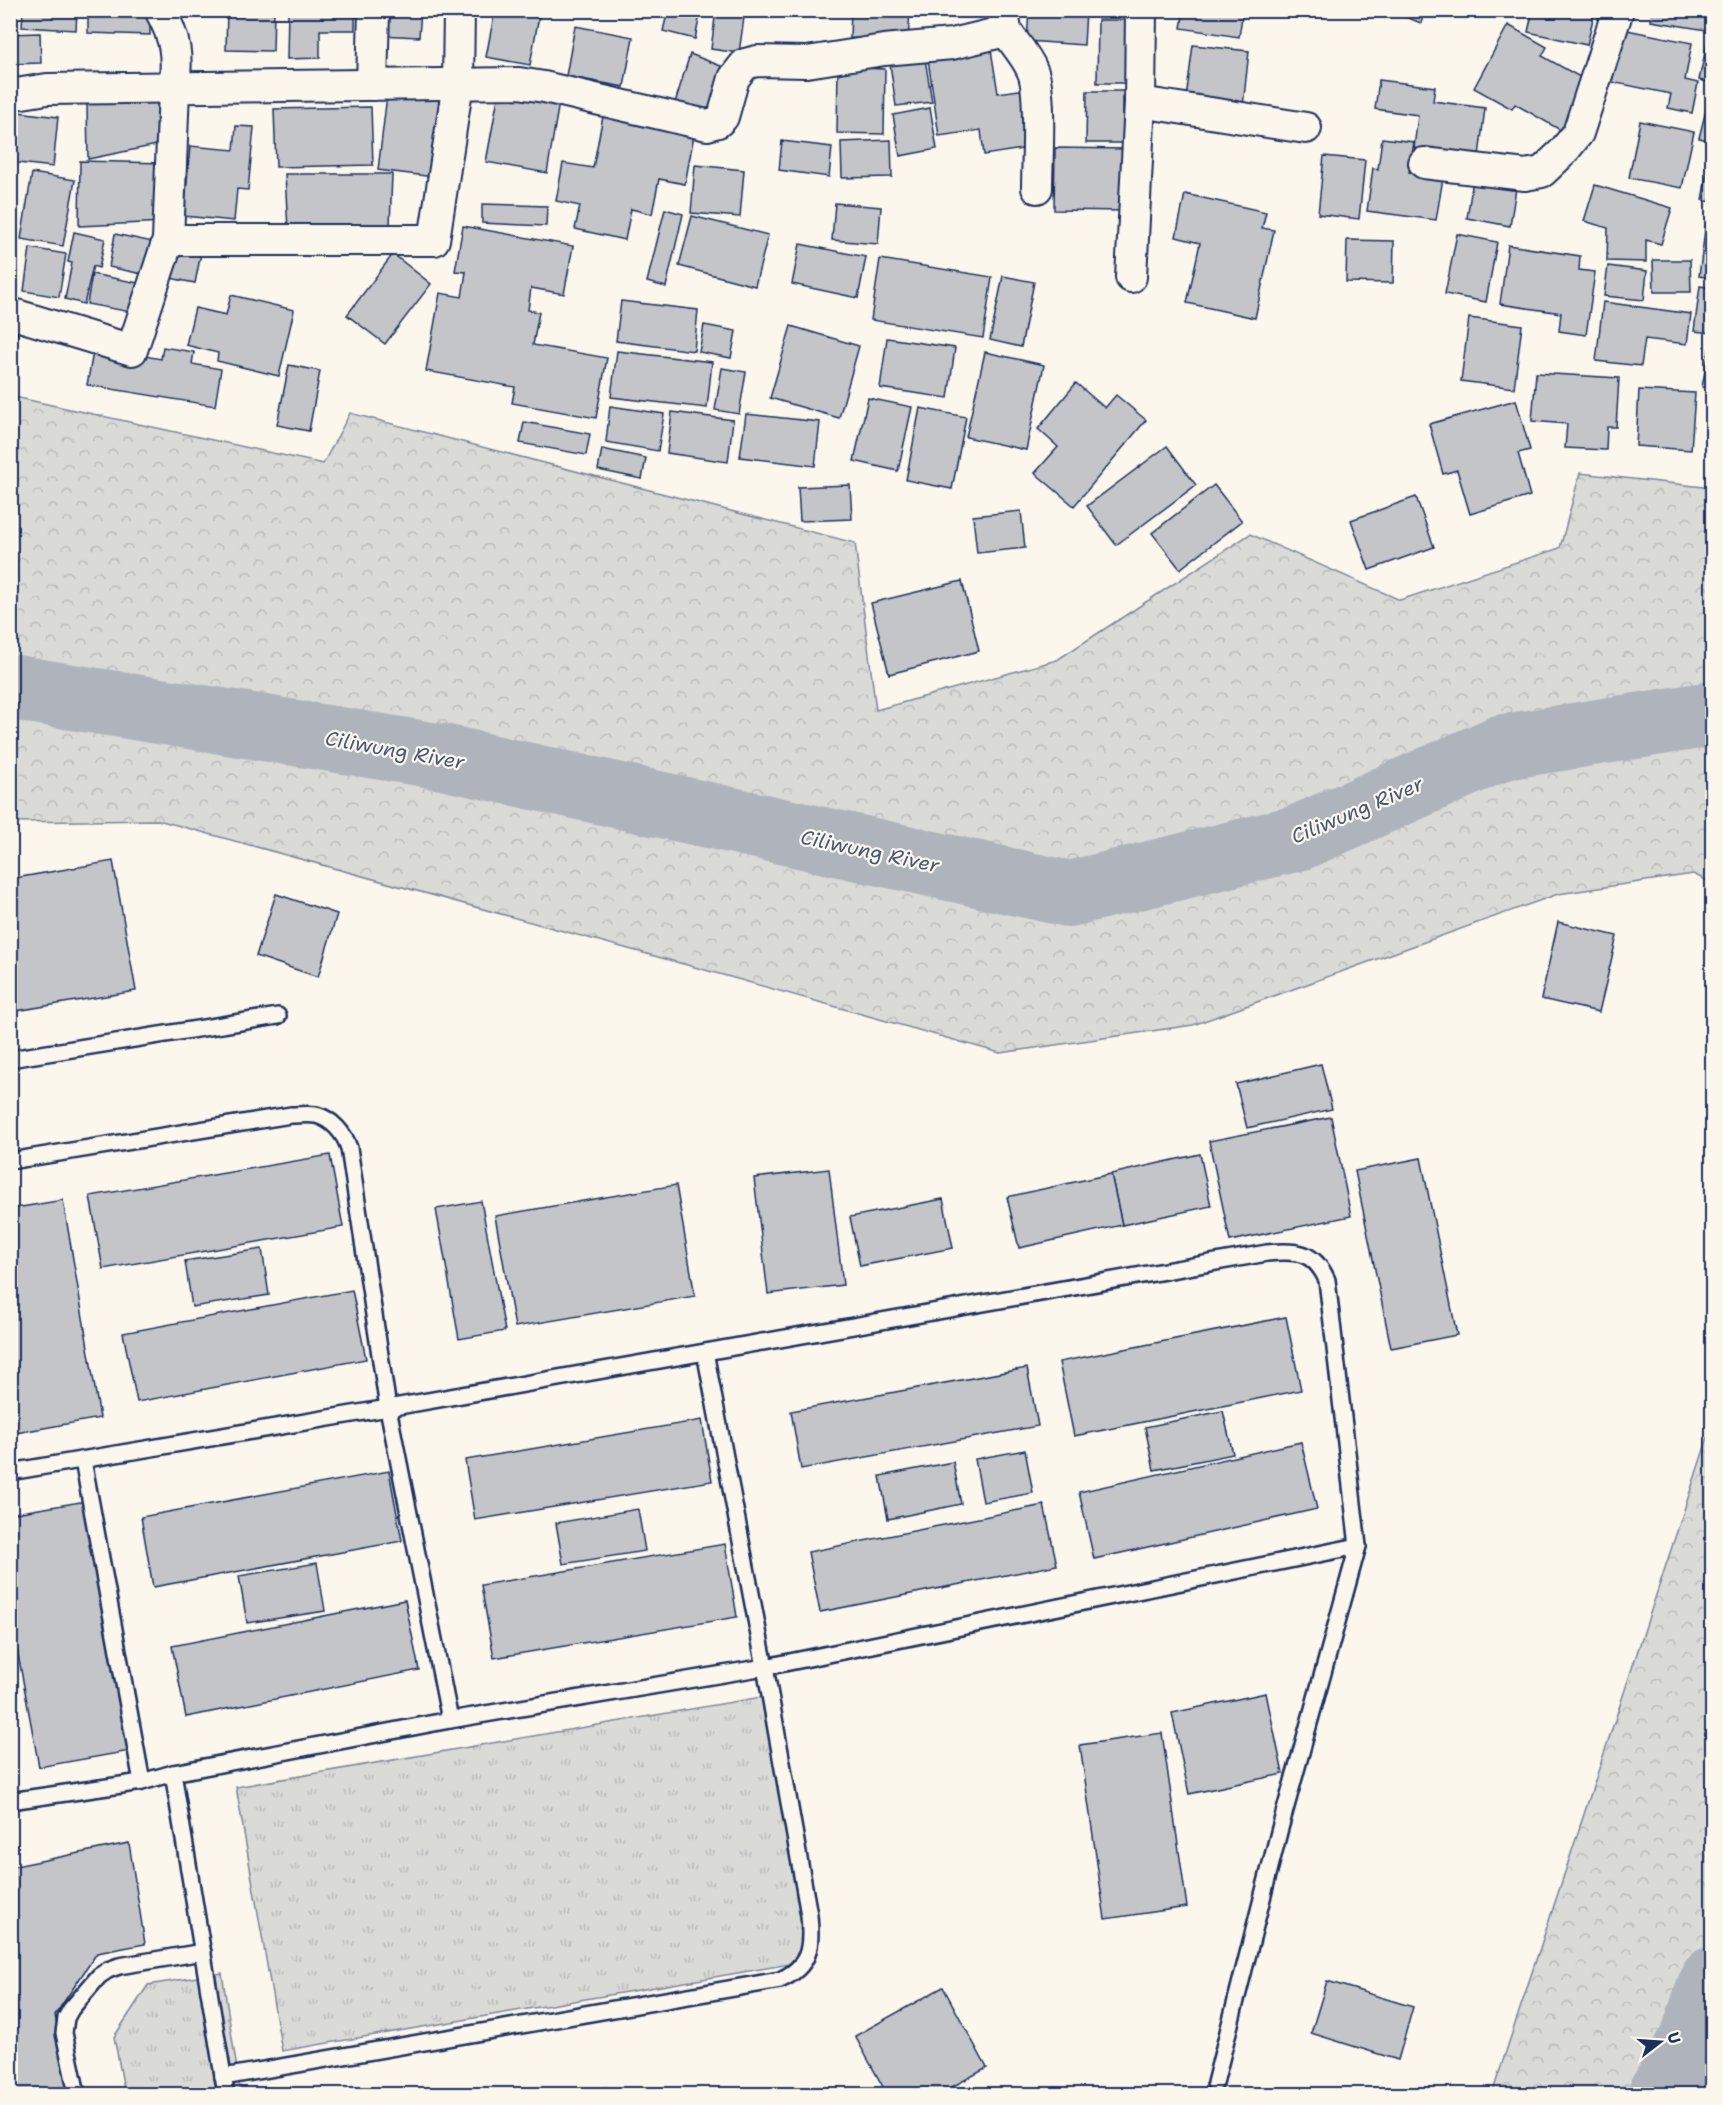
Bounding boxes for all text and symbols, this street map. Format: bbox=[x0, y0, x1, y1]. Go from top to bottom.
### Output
water label: Ciliwung River bbox=[323, 725, 467, 775]
water label: Ciliwung River bbox=[1287, 770, 1428, 850]
water label: Ciliwung River bbox=[798, 824, 942, 879]
north arrow bbox=[1630, 2012, 1690, 2072]
text: U bbox=[1662, 2029, 1686, 2046]

